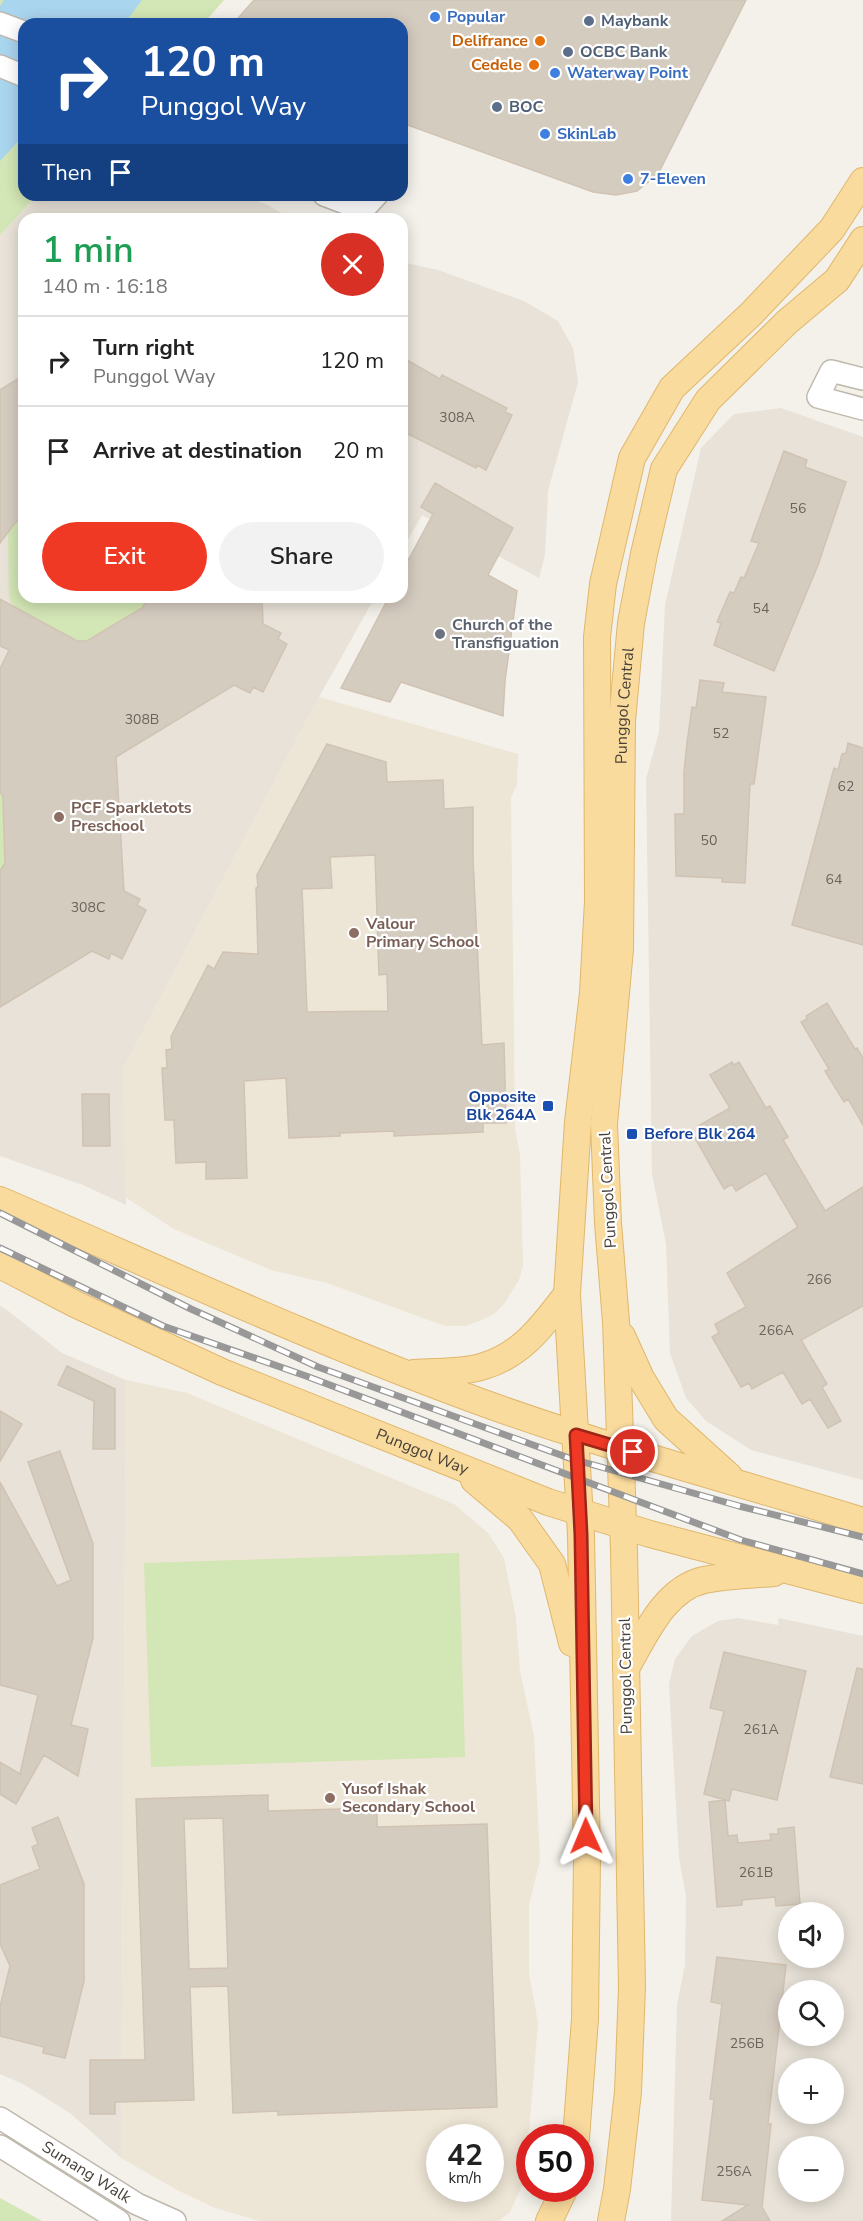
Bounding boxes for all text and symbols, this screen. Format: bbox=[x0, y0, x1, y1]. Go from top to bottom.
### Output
place label: Popular bbox=[447, 6, 506, 28]
marker: Popular bbox=[428, 10, 442, 24]
place label: Maybank bbox=[601, 10, 669, 32]
marker: Maybank bbox=[582, 14, 596, 28]
place label: Delifrance bbox=[452, 30, 528, 52]
text: 120 m bbox=[141, 34, 265, 91]
marker: Delifrance bbox=[533, 34, 547, 48]
place label: OCBC Bank bbox=[580, 41, 668, 63]
icon: right bbox=[42, 42, 120, 120]
marker: OCBC Bank bbox=[561, 45, 575, 59]
place label: Cedele bbox=[471, 54, 522, 76]
marker: Cedele bbox=[527, 58, 541, 72]
place label: Waterway Point bbox=[567, 62, 689, 84]
marker: Waterway Point bbox=[548, 66, 562, 80]
text: Punggol Way bbox=[141, 88, 306, 125]
place label: BOC bbox=[509, 96, 544, 118]
marker: BOC bbox=[490, 100, 504, 114]
place label: SkinLab bbox=[557, 123, 616, 145]
marker: SkinLab bbox=[538, 127, 552, 141]
icon: arrive bbox=[104, 156, 137, 189]
text: Then bbox=[42, 158, 92, 188]
place label: 7-Eleven bbox=[640, 168, 706, 190]
marker: 7-Eleven bbox=[621, 172, 635, 186]
text: 1 min bbox=[42, 226, 134, 275]
button: close bbox=[321, 233, 384, 296]
text: 140 m · 16:18 bbox=[42, 273, 168, 300]
text: Turn right bbox=[93, 333, 194, 363]
icon: right bbox=[42, 345, 75, 378]
text: 120 m bbox=[320, 346, 384, 376]
text: Punggol Way bbox=[93, 363, 215, 390]
house number: 308A bbox=[439, 408, 475, 427]
icon: arrive bbox=[42, 435, 75, 468]
text: Arrive at destination bbox=[93, 436, 302, 466]
text: 20 m bbox=[333, 436, 384, 466]
house number: 56 bbox=[790, 499, 806, 518]
button: Exit bbox=[42, 522, 207, 591]
button: Share bbox=[219, 522, 384, 591]
house number: 54 bbox=[753, 599, 769, 618]
place label: Church of the Transfiguation bbox=[452, 614, 559, 654]
marker: Church of the Transfiguation bbox=[433, 627, 447, 641]
street label: Punggol Central bbox=[611, 646, 640, 764]
house number: 308B bbox=[125, 710, 159, 729]
house number: 52 bbox=[713, 724, 729, 743]
house number: 62 bbox=[838, 777, 854, 796]
place label: PCF Sparkletots Preschool bbox=[71, 797, 192, 837]
marker: PCF Sparkletots Preschool bbox=[52, 810, 66, 824]
house number: 50 bbox=[701, 831, 717, 850]
house number: 64 bbox=[826, 870, 842, 889]
house number: 308C bbox=[71, 898, 105, 917]
place label: Valour Primary School bbox=[365, 913, 479, 953]
marker: Valour Primary School bbox=[347, 926, 361, 940]
place label: Opposite Blk 264A bbox=[466, 1086, 536, 1126]
marker: Opposite Blk 264A bbox=[541, 1099, 555, 1113]
place label: Before Blk 264 bbox=[644, 1123, 756, 1145]
marker: Before Blk 264 bbox=[625, 1127, 639, 1141]
street label: Punggol Central bbox=[594, 1131, 622, 1249]
house number: 266 bbox=[806, 1270, 832, 1289]
house number: 266A bbox=[758, 1321, 794, 1340]
street label: Punggol Way bbox=[373, 1423, 472, 1480]
pin bbox=[607, 1426, 658, 1477]
icon: arrive bbox=[616, 1435, 649, 1468]
street label: Punggol Central bbox=[614, 1617, 638, 1735]
house number: 261A bbox=[743, 1720, 779, 1739]
place label: Yusof Ishak Secondary School bbox=[341, 1778, 475, 1818]
marker: Yusof Ishak Secondary School bbox=[323, 1791, 337, 1805]
position arrow bbox=[554, 1804, 618, 1868]
house number: 261B bbox=[739, 1863, 773, 1882]
map controls bbox=[778, 1902, 844, 2202]
button: sound bbox=[778, 1902, 844, 1968]
button: search bbox=[778, 1980, 844, 2046]
house number: 256B bbox=[730, 2034, 764, 2053]
button: + bbox=[778, 2058, 844, 2124]
speed limit sign: 50 bbox=[516, 2124, 594, 2202]
text: 42 bbox=[447, 2135, 483, 2176]
street label: Sumang Walk bbox=[38, 2136, 136, 2209]
button: − bbox=[778, 2136, 844, 2202]
house number: 256A bbox=[716, 2162, 752, 2181]
text: km/h bbox=[448, 2168, 482, 2188]

